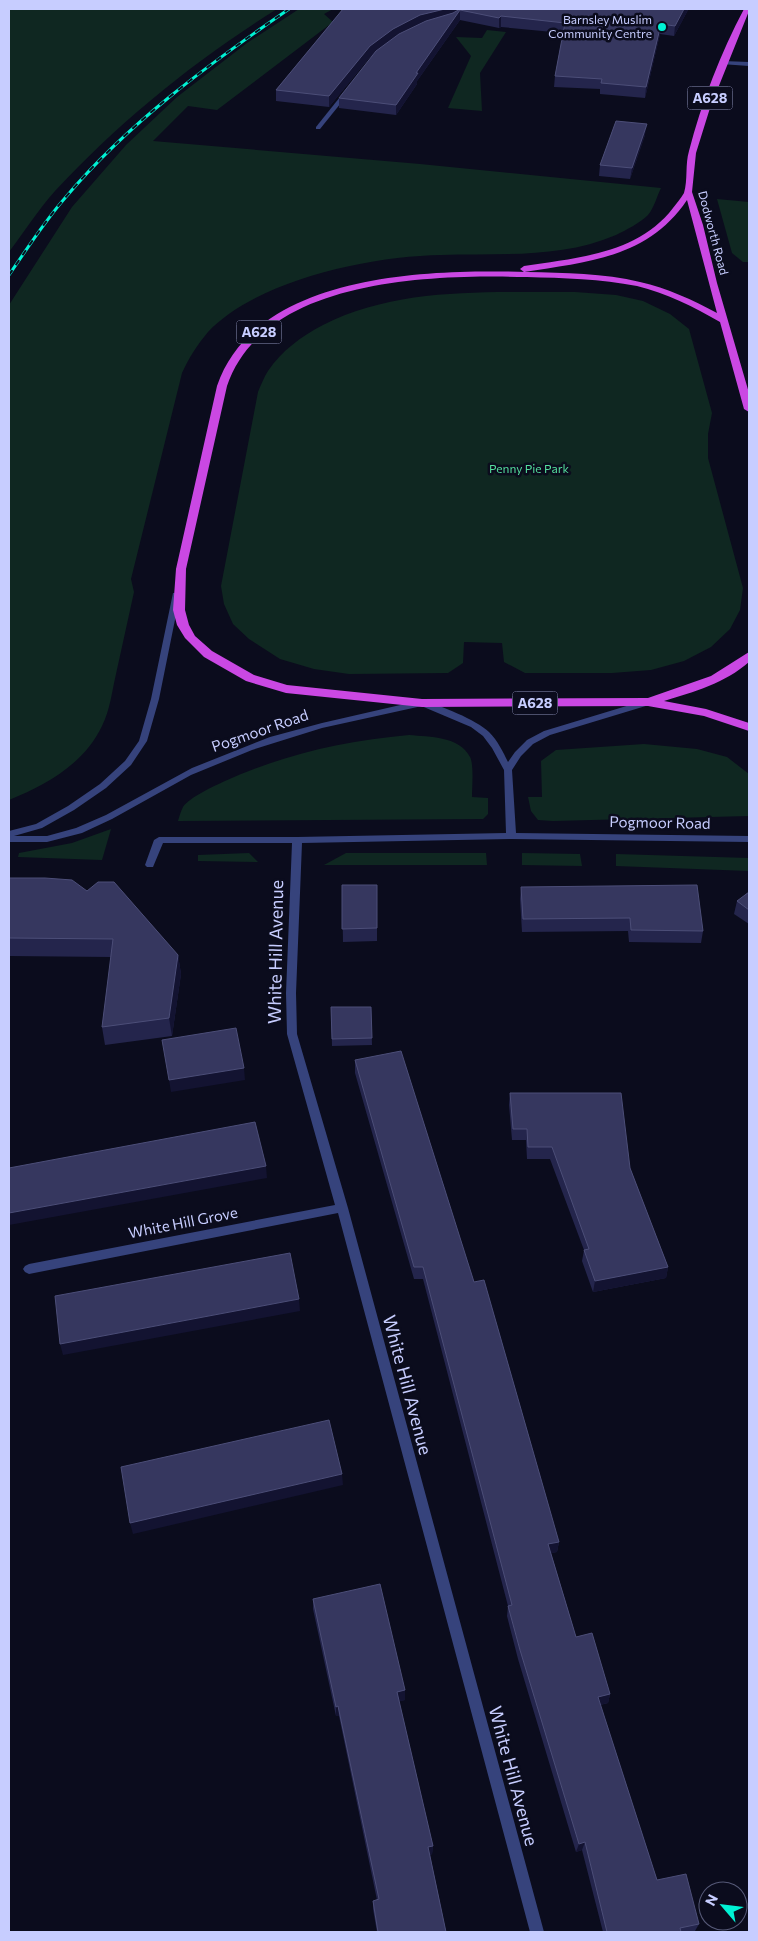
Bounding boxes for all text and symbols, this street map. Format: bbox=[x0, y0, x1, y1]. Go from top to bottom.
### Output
place label: Barnsley Muslim Community Centre bbox=[548, 12, 652, 40]
marker: Barnsley Muslim Community Centre bbox=[656, 21, 668, 33]
road number: A628 bbox=[688, 86, 732, 110]
street label: Dodworth Road bbox=[696, 189, 732, 276]
road number: A628 bbox=[236, 321, 282, 344]
park label: Penny Pie Park bbox=[489, 461, 570, 475]
road number: A628 bbox=[512, 691, 558, 714]
street label: Pogmoor Road bbox=[209, 705, 310, 755]
street label: Pogmoor Road bbox=[609, 812, 711, 832]
street label: White Hill Avenue bbox=[263, 880, 287, 1024]
street label: White Hill Grove bbox=[127, 1203, 239, 1241]
street label: White Hill Avenue bbox=[379, 1312, 437, 1457]
street label: White Hill Avenue bbox=[485, 1703, 543, 1848]
north arrow bbox=[698, 1881, 748, 1931]
text: N bbox=[701, 1891, 721, 1908]

